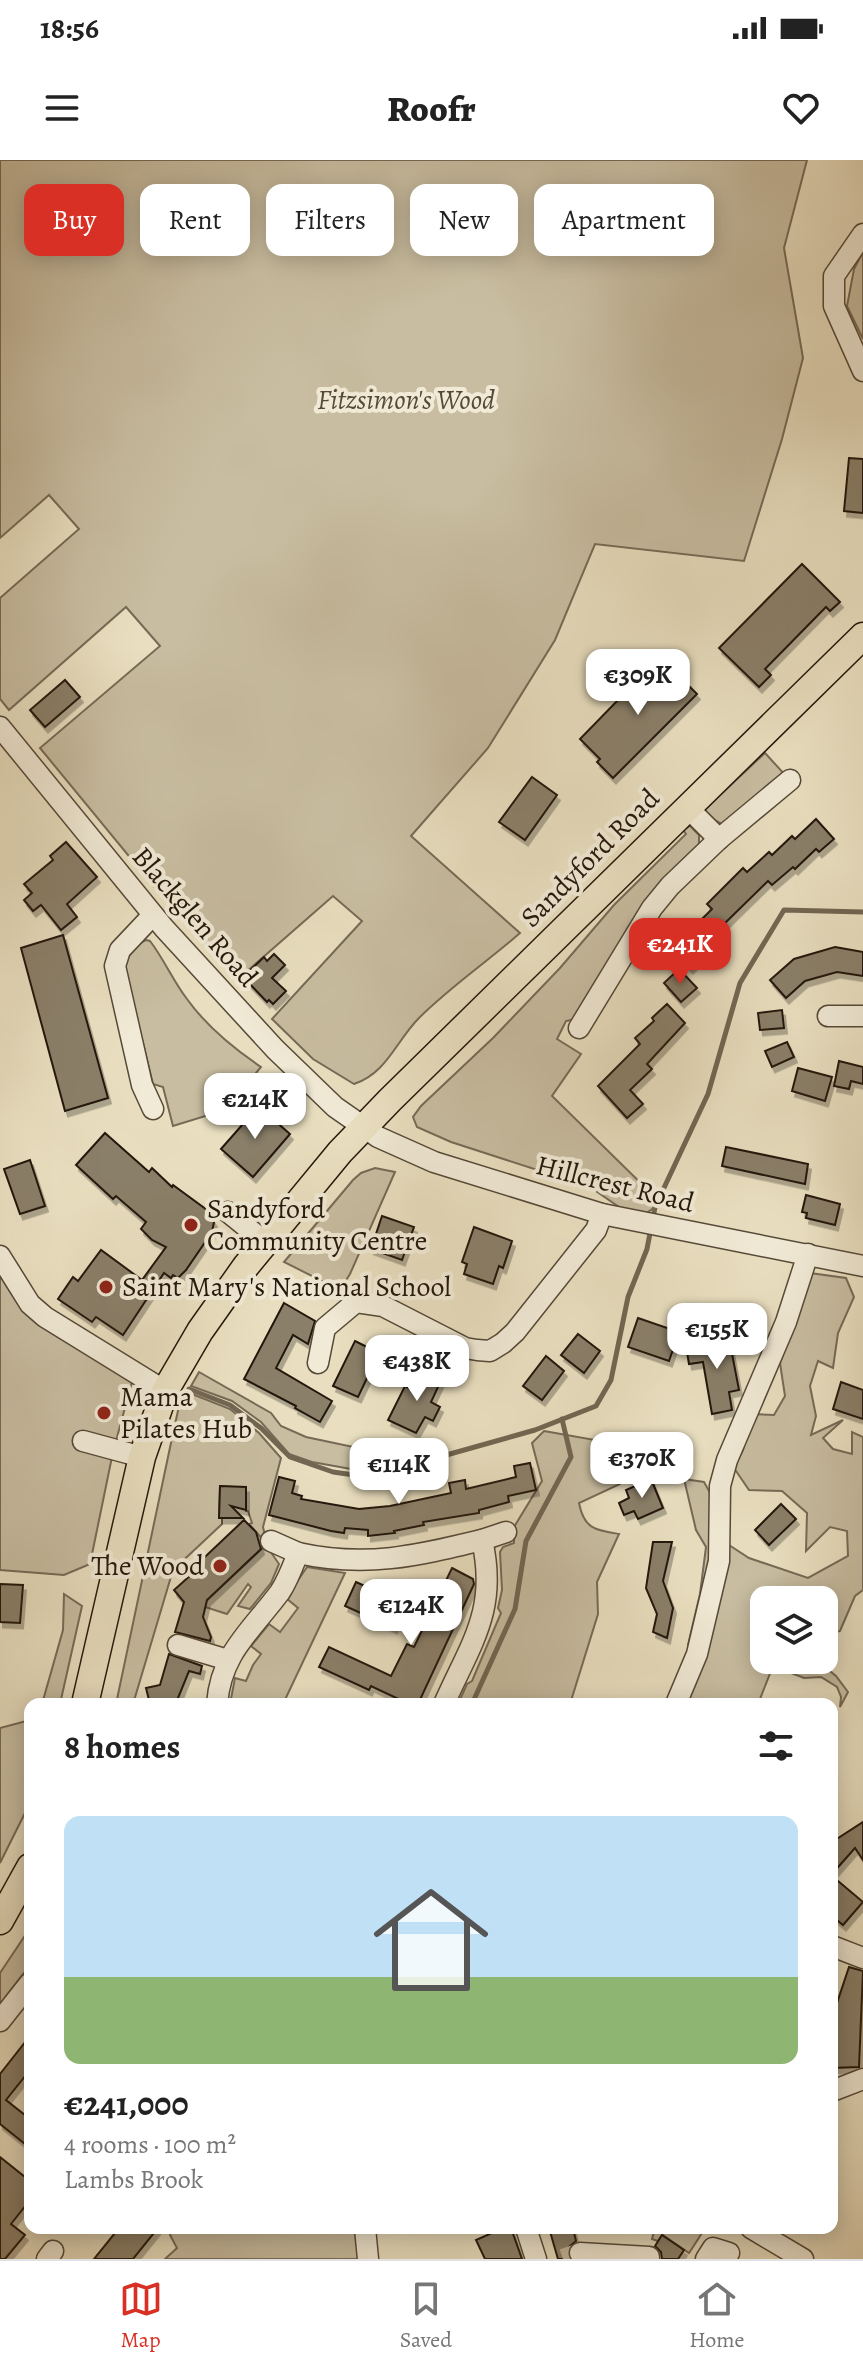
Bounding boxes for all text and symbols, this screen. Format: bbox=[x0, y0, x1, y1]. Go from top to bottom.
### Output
text: 18:56 bbox=[40, 8, 99, 48]
text: Roofr bbox=[387, 84, 476, 133]
icon: menu bbox=[40, 86, 84, 130]
icon: heart bbox=[779, 86, 823, 130]
chip: Buy bbox=[24, 184, 124, 256]
chip: Rent bbox=[140, 184, 250, 256]
chip: Filters bbox=[266, 184, 394, 256]
chip: New bbox=[410, 184, 518, 256]
chip: Apartment bbox=[534, 184, 714, 256]
park label: Fitzsimon's Wood bbox=[317, 381, 495, 419]
pin: €309K bbox=[582, 649, 694, 717]
text: €309K bbox=[604, 657, 672, 692]
street label: Sandyford Road bbox=[512, 779, 669, 936]
street label: Blackglen Road bbox=[123, 839, 267, 996]
pin: €241K bbox=[624, 918, 736, 986]
text: €241K bbox=[647, 926, 713, 961]
pin: €214K bbox=[199, 1073, 311, 1141]
text: €214K bbox=[222, 1081, 288, 1116]
street label: Hillcrest Road bbox=[532, 1146, 699, 1222]
place label: Sandyford Community Centre bbox=[207, 1190, 427, 1260]
marker: Sandyford Community Centre bbox=[182, 1216, 200, 1234]
place label: Saint Mary's National School bbox=[122, 1268, 451, 1306]
marker: Saint Mary's National School bbox=[97, 1278, 115, 1296]
pin: €155K bbox=[661, 1303, 773, 1371]
text: €155K bbox=[685, 1311, 749, 1346]
pin: €438K bbox=[361, 1335, 473, 1403]
text: €438K bbox=[383, 1343, 451, 1378]
place label: Mama Pilates Hub bbox=[120, 1378, 252, 1448]
marker: Mama Pilates Hub bbox=[95, 1404, 113, 1422]
pin: €370K bbox=[586, 1432, 698, 1500]
pin: €114K bbox=[343, 1438, 455, 1506]
text: €370K bbox=[608, 1440, 676, 1475]
text: €114K bbox=[368, 1446, 430, 1481]
place label: The Wood bbox=[91, 1547, 205, 1585]
marker: The Wood bbox=[211, 1557, 229, 1575]
pin: €124K bbox=[355, 1579, 467, 1647]
map controls bbox=[750, 1586, 838, 1674]
button: layers bbox=[750, 1586, 838, 1674]
text: €124K bbox=[378, 1587, 444, 1622]
text: 8 homes bbox=[64, 1723, 180, 1770]
icon: filters bbox=[754, 1724, 798, 1768]
icon: home bbox=[359, 1868, 503, 2012]
text: €241,000 bbox=[64, 2080, 189, 2127]
text: 4 rooms · 100 m² bbox=[64, 2127, 236, 2162]
text: Lambs Brook bbox=[64, 2162, 204, 2197]
tab: Map bbox=[119, 2277, 163, 2355]
tab: Saved bbox=[400, 2277, 452, 2355]
tab: Home bbox=[689, 2277, 744, 2355]

